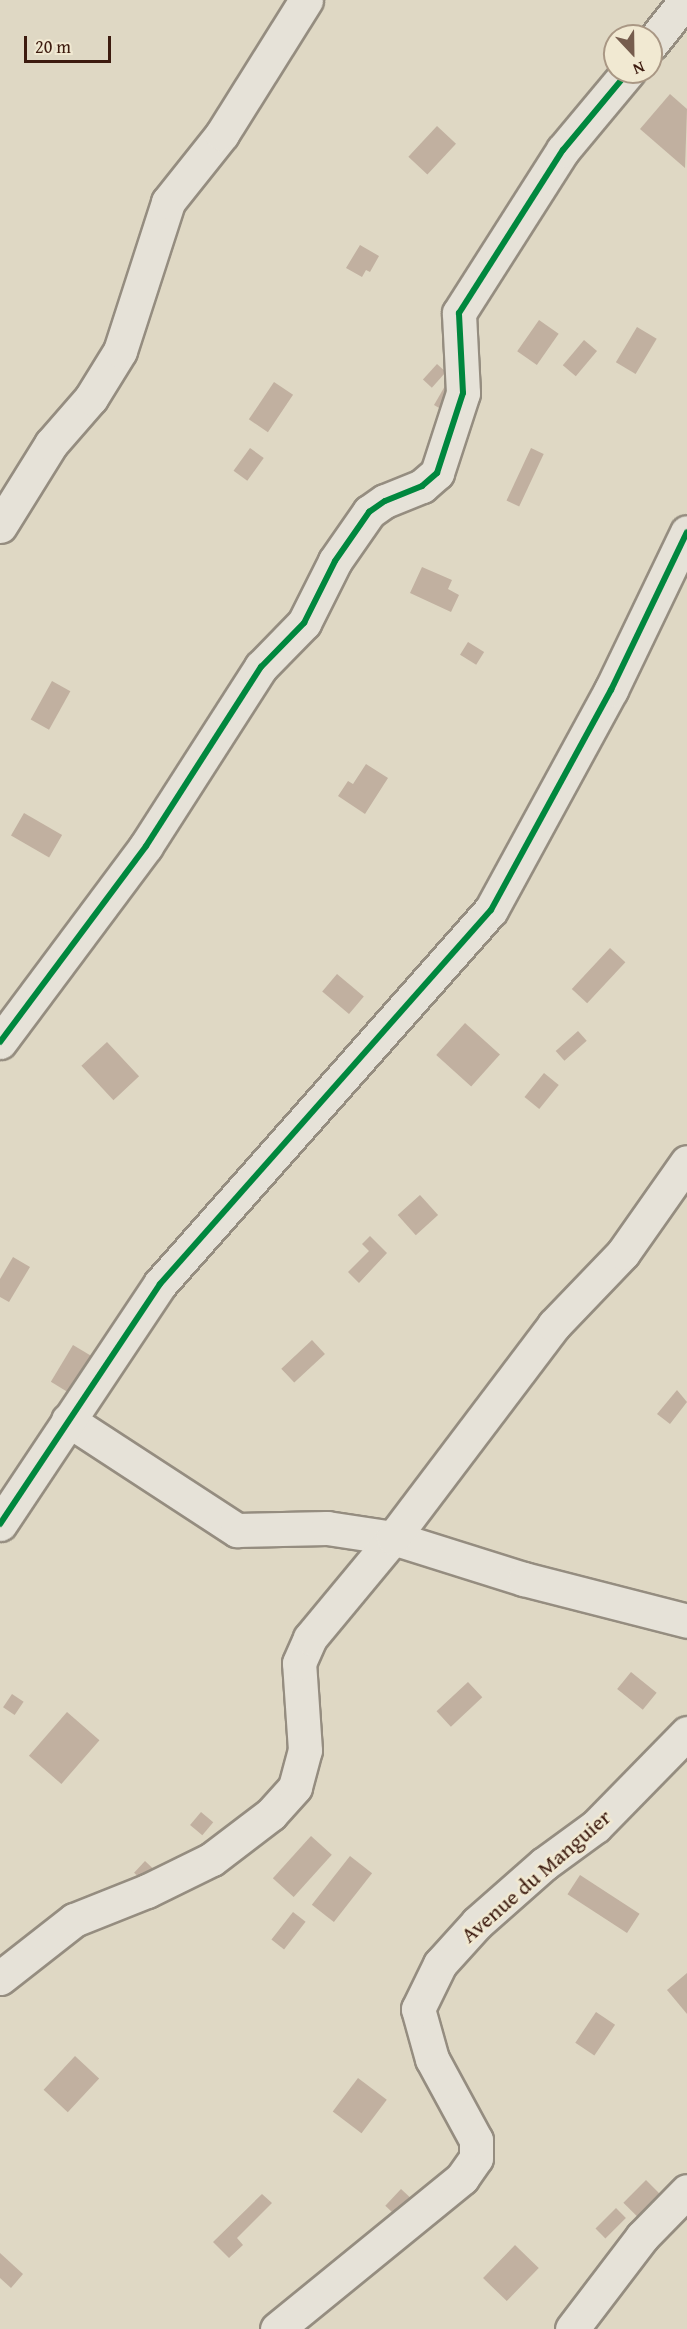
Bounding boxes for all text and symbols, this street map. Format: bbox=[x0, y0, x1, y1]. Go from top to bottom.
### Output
scale bar bbox=[27, 24, 114, 62]
north arrow bbox=[603, 24, 663, 84]
text: 20 m bbox=[35, 33, 71, 60]
text: N bbox=[630, 56, 648, 82]
street label: Avenue du Manguier bbox=[456, 1804, 616, 1948]

